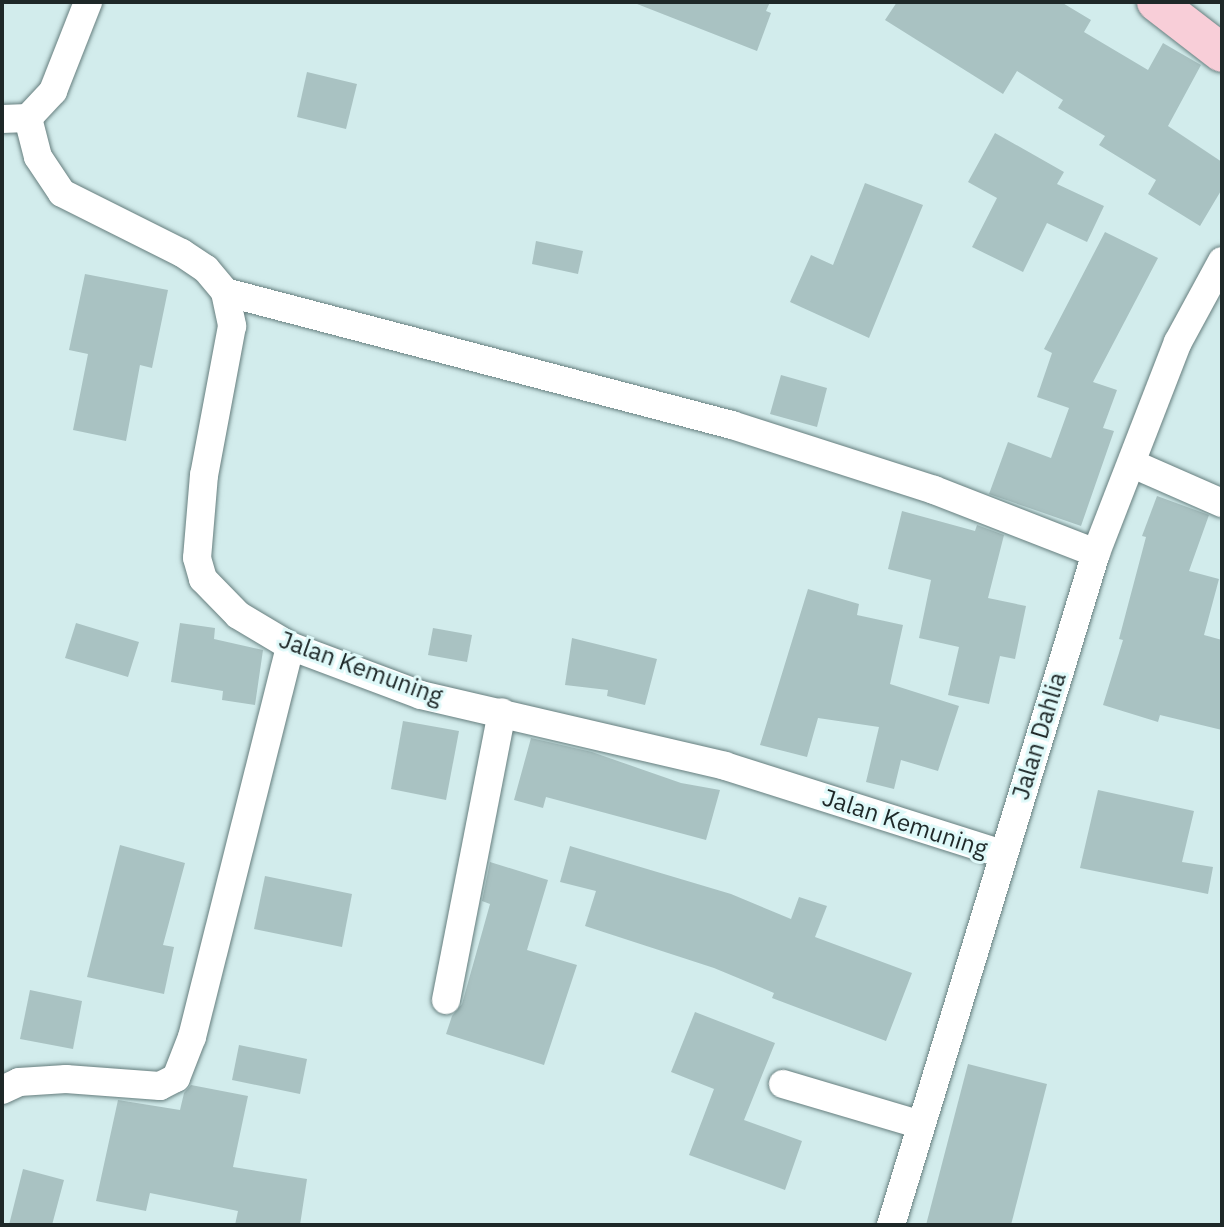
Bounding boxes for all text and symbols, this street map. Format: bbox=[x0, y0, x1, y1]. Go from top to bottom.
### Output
street label: Jalan Kemuning bbox=[275, 625, 447, 711]
street label: Jalan Dahlia bbox=[1006, 669, 1072, 803]
street label: Jalan Kemuning bbox=[819, 783, 991, 863]

